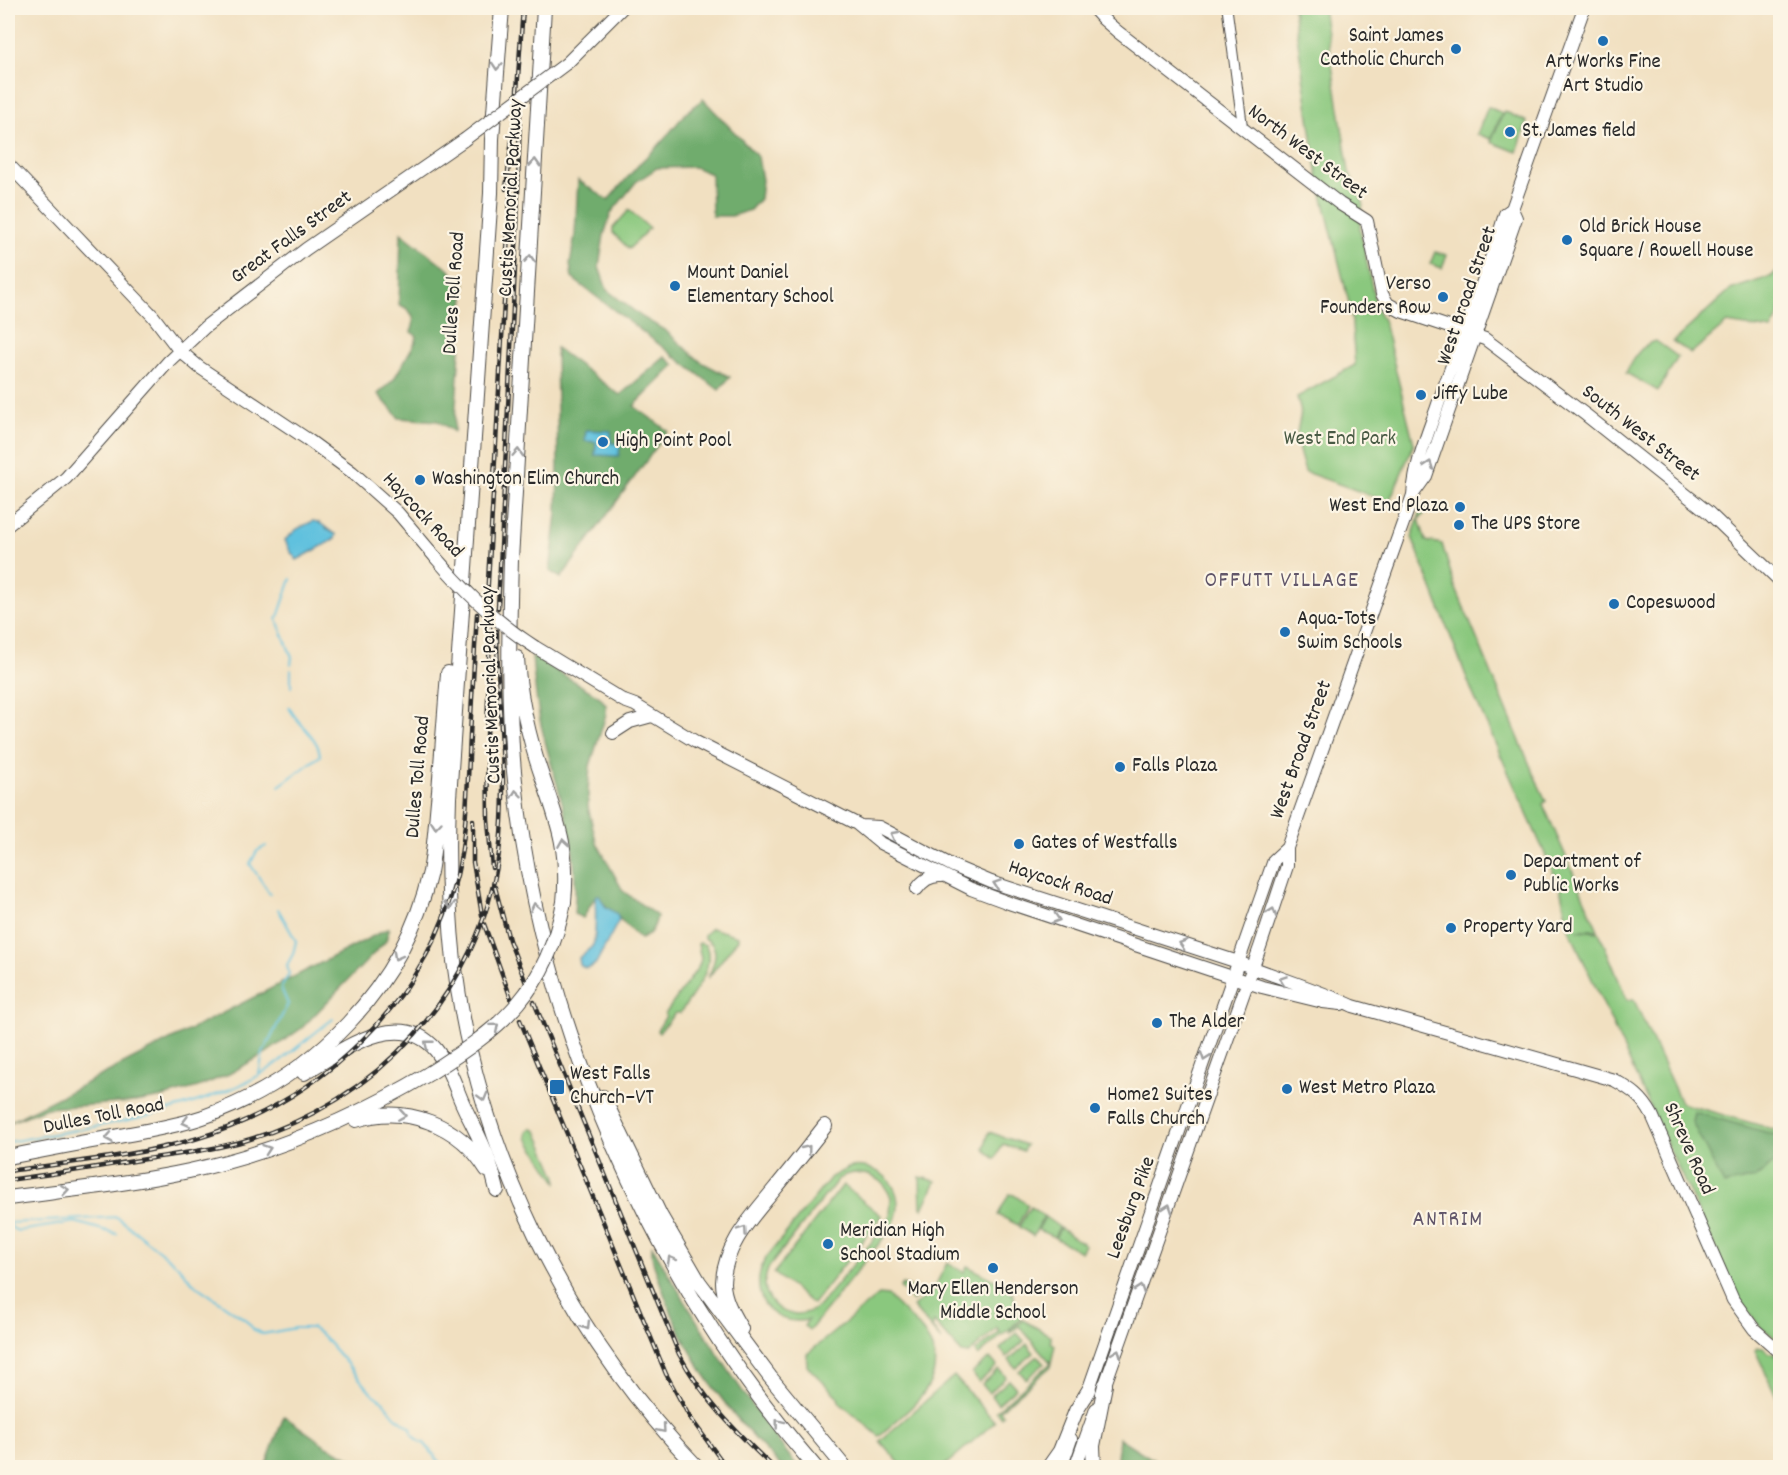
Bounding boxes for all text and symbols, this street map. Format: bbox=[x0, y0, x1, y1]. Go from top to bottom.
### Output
place label: Saint James Catholic Church bbox=[1320, 22, 1444, 76]
marker: Art Works Fine Art Studio bbox=[1596, 34, 1610, 48]
marker: Saint James Catholic Church bbox=[1449, 42, 1463, 56]
place label: Art Works Fine Art Studio bbox=[1545, 48, 1661, 102]
one-way arrow bbox=[491, 61, 504, 70]
street label: Custis Memorial Parkway bbox=[492, 98, 532, 298]
street label: North West Street bbox=[1241, 98, 1373, 208]
place label: St. James field bbox=[1522, 117, 1636, 147]
marker: St. James field bbox=[1503, 125, 1517, 139]
one-way arrow bbox=[529, 159, 542, 168]
street label: Great Falls Street bbox=[225, 183, 359, 292]
place label: Old Brick House Square / Rowell House bbox=[1579, 213, 1754, 267]
street label: West Broad Street bbox=[1430, 222, 1506, 370]
street label: Dulles Toll Road bbox=[436, 231, 474, 355]
marker: Old Brick House Square / Rowell House bbox=[1560, 233, 1574, 247]
one-way arrow bbox=[523, 254, 536, 263]
place label: Mount Daniel Elementary School bbox=[687, 259, 834, 313]
place label: Verso Founders Row bbox=[1320, 270, 1431, 324]
marker: Mount Daniel Elementary School bbox=[668, 279, 682, 293]
marker: Verso Founders Row bbox=[1436, 290, 1450, 304]
street label: South West Street bbox=[1574, 378, 1706, 490]
place label: Jiffy Lube bbox=[1433, 380, 1508, 410]
marker: Jiffy Lube bbox=[1414, 388, 1428, 402]
park label: West End Park bbox=[1284, 425, 1396, 455]
place label: High Point Pool bbox=[615, 427, 731, 457]
marker: High Point Pool bbox=[596, 435, 610, 449]
one-way arrow bbox=[511, 449, 524, 458]
one-way arrow bbox=[1422, 460, 1435, 471]
place label: Washington Elim Church bbox=[432, 465, 619, 495]
street label: Haycock Road bbox=[374, 466, 470, 566]
marker: Washington Elim Church bbox=[413, 473, 427, 487]
place label: West End Plaza bbox=[1329, 492, 1449, 522]
marker: West End Plaza bbox=[1453, 500, 1467, 514]
place label: The UPS Store bbox=[1471, 510, 1580, 540]
marker: The UPS Store bbox=[1452, 518, 1466, 532]
district label: OFFUTT VILLAGE bbox=[1204, 566, 1360, 597]
street label: Custis Memorial Parkway bbox=[474, 585, 510, 784]
place label: Copeswood bbox=[1626, 589, 1716, 619]
marker: Copeswood bbox=[1607, 597, 1621, 611]
place label: Aqua-Tots Swim Schools bbox=[1297, 605, 1403, 659]
marker: Aqua-Tots Swim Schools bbox=[1278, 625, 1292, 639]
street label: West Broad Street bbox=[1263, 676, 1341, 823]
street label: Dulles Toll Road bbox=[399, 715, 439, 839]
place label: Falls Plaza bbox=[1132, 752, 1218, 782]
marker: Falls Plaza bbox=[1113, 760, 1127, 774]
one-way arrow bbox=[511, 789, 523, 799]
one-way arrow bbox=[430, 821, 443, 830]
place label: Gates of Westfalls bbox=[1031, 829, 1178, 859]
one-way arrow bbox=[890, 831, 901, 843]
marker: Gates of Westfalls bbox=[1012, 837, 1026, 851]
one-way arrow bbox=[557, 839, 569, 848]
place label: Department of Public Works bbox=[1523, 848, 1641, 902]
street label: Haycock Road bbox=[1004, 853, 1116, 915]
marker: Department of Public Works bbox=[1504, 868, 1518, 882]
one-way arrow bbox=[992, 879, 1003, 892]
one-way arrow bbox=[443, 901, 456, 910]
one-way arrow bbox=[530, 903, 543, 913]
one-way arrow bbox=[1264, 907, 1277, 918]
one-way arrow bbox=[1050, 911, 1061, 924]
place label: Property Yard bbox=[1463, 913, 1573, 943]
marker: Property Yard bbox=[1444, 921, 1458, 935]
one-way arrow bbox=[1178, 939, 1188, 951]
one-way arrow bbox=[393, 950, 404, 960]
one-way arrow bbox=[1278, 974, 1289, 987]
place label: The Alder bbox=[1169, 1008, 1245, 1038]
marker: The Alder bbox=[1150, 1016, 1164, 1030]
one-way arrow bbox=[488, 1024, 499, 1035]
one-way arrow bbox=[424, 1040, 435, 1051]
one-way arrow bbox=[1200, 1051, 1213, 1062]
place label: West Falls Church–VT bbox=[570, 1060, 654, 1114]
place label: West Metro Plaza bbox=[1299, 1074, 1436, 1104]
marker: West Falls Church–VT bbox=[548, 1078, 566, 1096]
place label: Home2 Suites Falls Church bbox=[1107, 1081, 1213, 1135]
marker: West Metro Plaza bbox=[1280, 1082, 1294, 1096]
street label: Dulles Toll Road bbox=[41, 1091, 167, 1143]
one-way arrow bbox=[476, 1091, 488, 1102]
street label: Shreve Road bbox=[1654, 1098, 1722, 1200]
marker: Home2 Suites Falls Church bbox=[1088, 1101, 1102, 1115]
one-way arrow bbox=[397, 1108, 407, 1121]
one-way arrow bbox=[181, 1115, 192, 1127]
one-way arrow bbox=[105, 1131, 115, 1144]
one-way arrow bbox=[261, 1144, 272, 1157]
one-way arrow bbox=[800, 1145, 811, 1156]
street label: Leesburg Pike bbox=[1100, 1153, 1164, 1263]
one-way arrow bbox=[61, 1185, 70, 1197]
one-way arrow bbox=[1161, 1203, 1173, 1214]
district label: ANTRIM bbox=[1412, 1205, 1484, 1236]
place label: Meridian High School Stadium bbox=[840, 1217, 960, 1271]
one-way arrow bbox=[736, 1226, 747, 1237]
marker: Meridian High School Stadium bbox=[821, 1237, 835, 1251]
one-way arrow bbox=[666, 1256, 678, 1267]
marker: Mary Ellen Henderson Middle School bbox=[986, 1261, 1000, 1275]
place label: Mary Ellen Henderson Middle School bbox=[907, 1275, 1079, 1329]
one-way arrow bbox=[1132, 1284, 1145, 1295]
one-way arrow bbox=[579, 1320, 591, 1330]
one-way arrow bbox=[1109, 1349, 1122, 1359]
one-way arrow bbox=[775, 1418, 786, 1429]
one-way arrow bbox=[654, 1423, 665, 1434]

